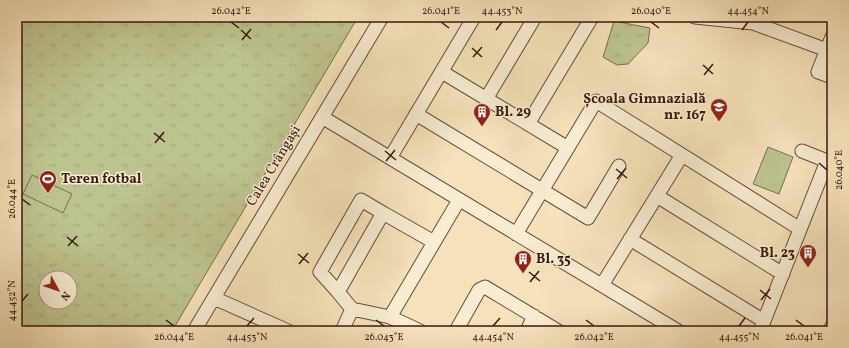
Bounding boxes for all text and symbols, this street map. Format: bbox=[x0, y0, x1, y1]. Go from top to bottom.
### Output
text: 26.042°E bbox=[211, 4, 251, 18]
text: 26.041°E bbox=[422, 4, 460, 18]
text: 44.453°N bbox=[481, 4, 523, 18]
text: 26.040°E bbox=[631, 4, 671, 18]
text: 44.454°N bbox=[727, 4, 769, 18]
place label: Școala Gimnazială nr. 167 bbox=[583, 90, 706, 125]
school or university icon: Școala Gimnazială nr. 167 bbox=[709, 97, 729, 122]
building icon: Bl. 29 bbox=[472, 102, 492, 127]
place label: Bl. 29 bbox=[495, 103, 531, 122]
street label: Calea Crângași bbox=[242, 122, 306, 210]
text: 26.040°E bbox=[832, 150, 846, 190]
sports icon: Teren fotbal bbox=[38, 169, 58, 194]
place label: Teren fotbal bbox=[61, 170, 142, 189]
text: 26.044°E bbox=[5, 179, 19, 219]
building icon: Bl. 23 bbox=[798, 243, 818, 268]
place label: Bl. 23 bbox=[760, 244, 795, 263]
building icon: Bl. 35 bbox=[513, 249, 533, 274]
place label: Bl. 35 bbox=[536, 250, 571, 269]
north arrow bbox=[38, 270, 78, 310]
text: 44.452°N bbox=[5, 280, 19, 322]
text: N bbox=[56, 288, 73, 303]
text: 26.044°E bbox=[154, 330, 194, 344]
text: 44.453°N bbox=[226, 330, 268, 344]
text: 26.043°E bbox=[365, 330, 404, 344]
text: 44.454°N bbox=[472, 330, 514, 344]
text: 26.042°E bbox=[574, 330, 614, 344]
text: 44.455°N bbox=[719, 330, 760, 344]
text: 26.041°E bbox=[785, 330, 823, 344]

